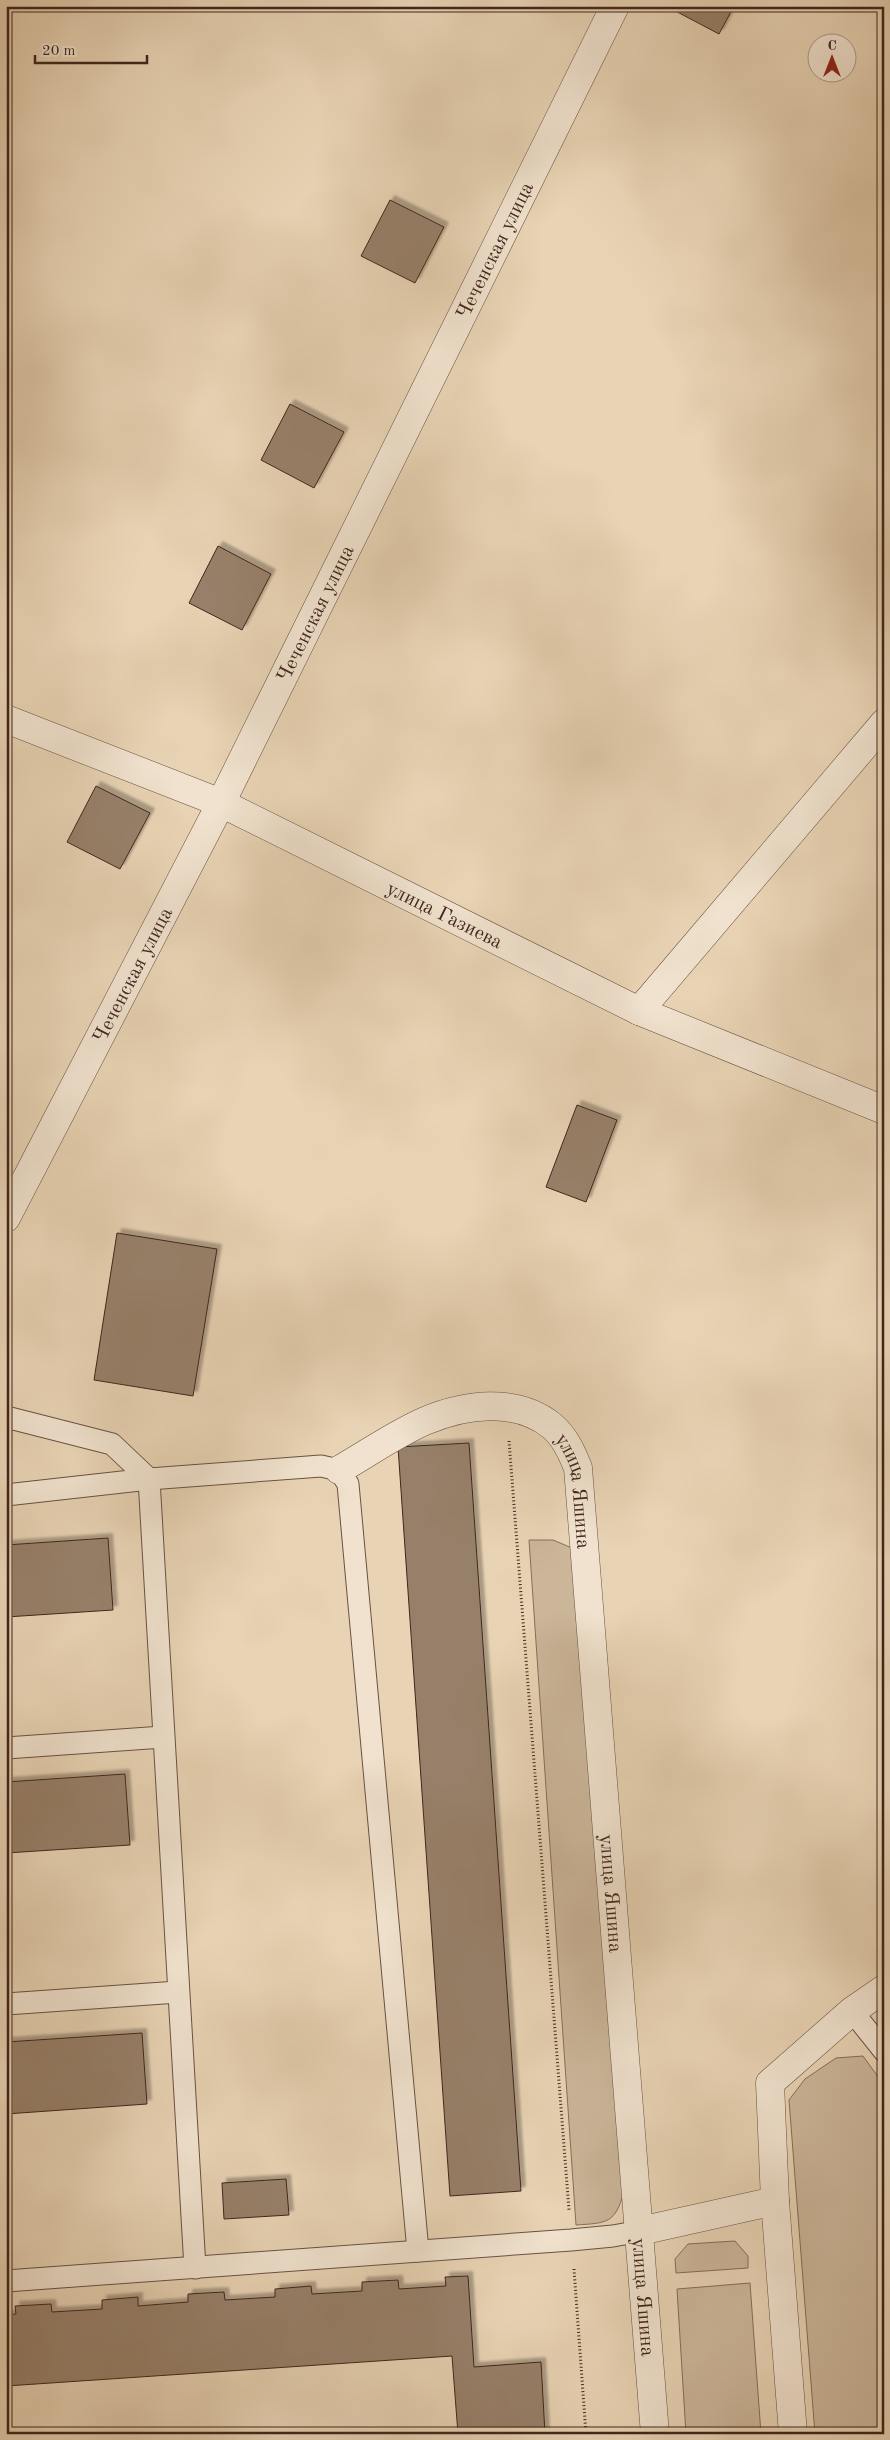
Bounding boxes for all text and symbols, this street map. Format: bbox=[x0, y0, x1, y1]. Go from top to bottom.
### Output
scale bar bbox=[35, 32, 148, 64]
north arrow bbox=[808, 32, 858, 82]
text: С bbox=[827, 39, 837, 53]
text: 20 m bbox=[42, 44, 76, 59]
street label: Чеченская улица bbox=[454, 179, 538, 323]
street label: Чеченская улица bbox=[274, 542, 359, 686]
street label: улица Газиева bbox=[383, 879, 505, 953]
street label: Чеченская улица bbox=[90, 904, 177, 1047]
street label: улица Яшина bbox=[551, 1430, 592, 1550]
street label: улица Яшина bbox=[595, 1834, 625, 1954]
street label: улица Яшина bbox=[627, 2237, 657, 2357]

